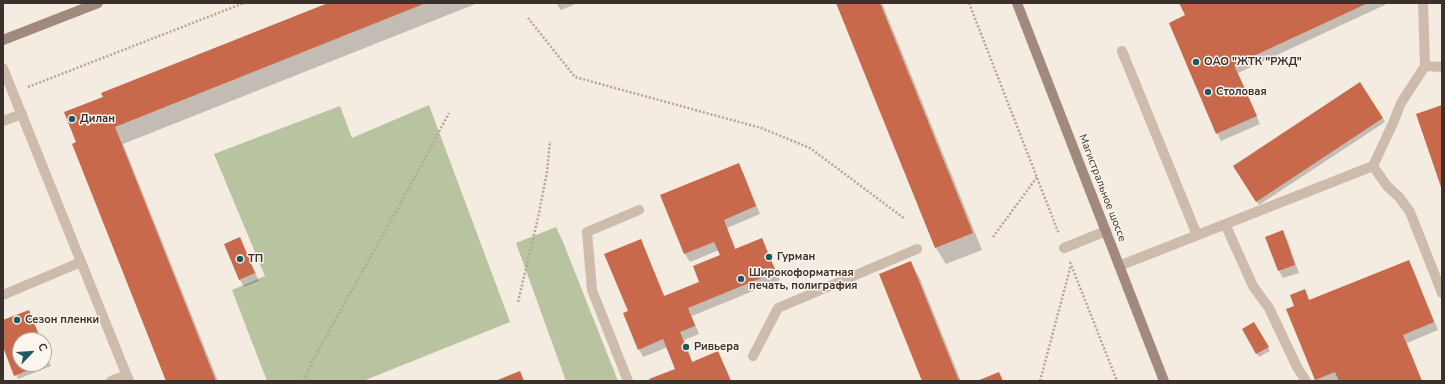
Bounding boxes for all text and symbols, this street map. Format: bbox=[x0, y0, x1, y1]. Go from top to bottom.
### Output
place label: ОАО "ЖТК "РЖД" bbox=[1204, 55, 1302, 69]
marker: ОАО "ЖТК "РЖД" bbox=[1191, 57, 1201, 67]
place label: Столовая bbox=[1216, 85, 1267, 99]
marker: Столовая bbox=[1203, 87, 1213, 97]
place label: Дилан bbox=[80, 112, 115, 126]
marker: Дилан bbox=[67, 114, 77, 124]
street label: Магистральное шоссе bbox=[1075, 132, 1129, 244]
place label: Гурман bbox=[777, 250, 815, 264]
place label: ТП bbox=[248, 252, 263, 266]
marker: Гурман bbox=[764, 252, 774, 262]
marker: ТП bbox=[235, 254, 245, 264]
place label: Широкоформатная печать, полиграфия bbox=[749, 266, 857, 292]
marker: Широкоформатная печать, полиграфия bbox=[736, 274, 746, 284]
place label: Сезон пленки bbox=[25, 313, 99, 327]
marker: Сезон пленки bbox=[12, 315, 22, 325]
north arrow bbox=[12, 332, 52, 372]
place label: Ривьера bbox=[694, 340, 739, 354]
text: С bbox=[34, 341, 51, 354]
marker: Ривьера bbox=[681, 342, 691, 352]

